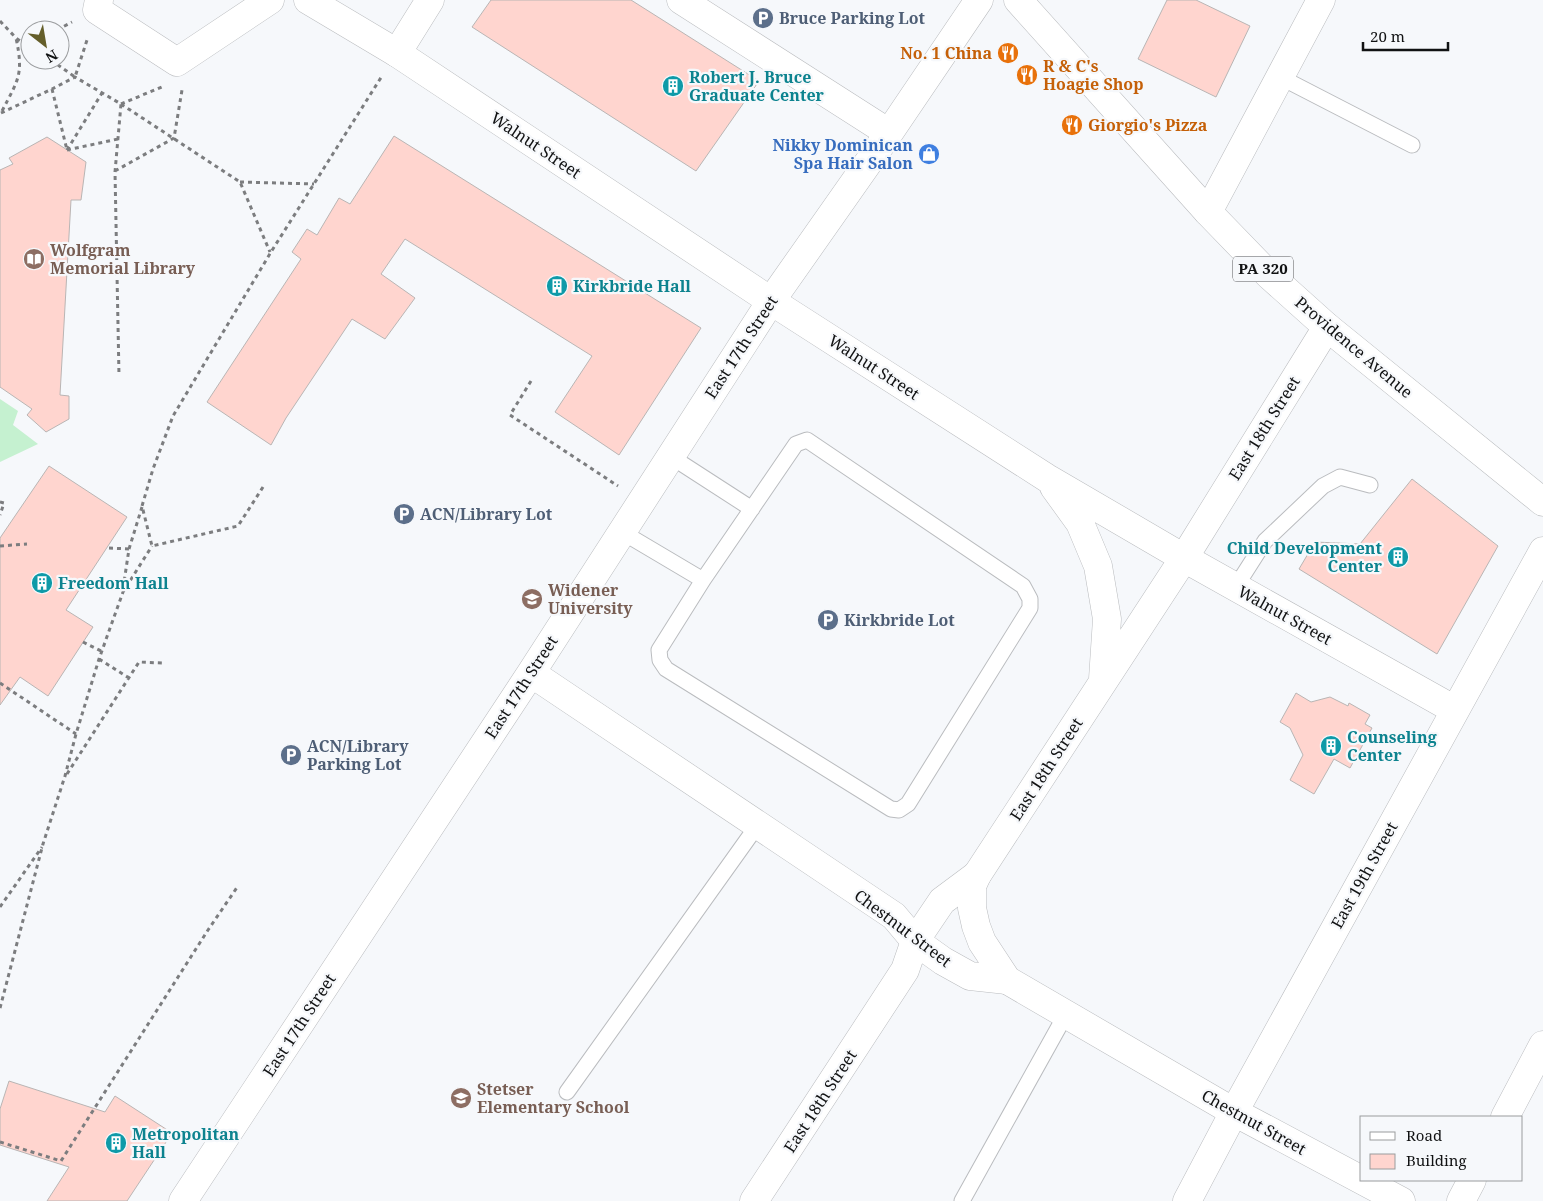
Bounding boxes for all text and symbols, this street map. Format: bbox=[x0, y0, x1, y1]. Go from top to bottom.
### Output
parking icon: Bruce Parking Lot bbox=[751, 6, 775, 30]
place label: Bruce Parking Lot bbox=[779, 7, 926, 29]
north arrow bbox=[20, 20, 70, 70]
scale bar bbox=[1363, 20, 1448, 52]
text: 20 m bbox=[1370, 26, 1405, 46]
restaurant icon: No. 1 China bbox=[996, 41, 1020, 65]
place label: No. 1 China bbox=[900, 42, 992, 64]
text: N bbox=[42, 46, 62, 68]
place label: R & C's Hoagie Shop bbox=[1043, 55, 1144, 95]
restaurant icon: R & C's Hoagie Shop bbox=[1015, 63, 1039, 87]
place label: Robert J. Bruce Graduate Center bbox=[689, 66, 825, 106]
building icon: Robert J. Bruce Graduate Center bbox=[661, 74, 685, 98]
street label: Walnut Street bbox=[487, 107, 586, 184]
restaurant icon: Giorgio's Pizza bbox=[1060, 113, 1084, 137]
place label: Giorgio's Pizza bbox=[1088, 114, 1208, 136]
place label: Nikky Dominican Spa Hair Salon bbox=[772, 134, 913, 174]
shop icon: Nikky Dominican Spa Hair Salon bbox=[917, 142, 941, 166]
place label: Wolfgram Memorial Library bbox=[50, 239, 196, 279]
library icon: Wolfgram Memorial Library bbox=[22, 247, 46, 271]
road number: PA 320 bbox=[1233, 256, 1293, 282]
building icon: Kirkbride Hall bbox=[545, 274, 569, 298]
place label: Kirkbride Hall bbox=[573, 275, 691, 297]
street label: East 17th Street bbox=[700, 291, 783, 403]
street label: Providence Avenue bbox=[1291, 291, 1417, 403]
street label: Walnut Street bbox=[824, 329, 924, 405]
street label: East 18th Street bbox=[1223, 372, 1305, 484]
parking icon: ACN/Library Lot bbox=[392, 502, 416, 526]
place label: ACN/Library Lot bbox=[420, 503, 553, 525]
place label: Child Development Center bbox=[1227, 537, 1383, 577]
building icon: Child Development Center bbox=[1386, 545, 1410, 569]
building icon: Freedom Hall bbox=[30, 571, 54, 595]
place label: Freedom Hall bbox=[58, 572, 169, 594]
place label: Widener University bbox=[548, 579, 633, 619]
street label: Walnut Street bbox=[1234, 580, 1336, 650]
school or university icon: Widener University bbox=[520, 587, 544, 611]
parking icon: Kirkbride Lot bbox=[816, 608, 840, 632]
place label: Kirkbride Lot bbox=[844, 609, 955, 631]
street label: East 17th Street bbox=[480, 631, 563, 743]
street label: East 18th Street bbox=[1005, 713, 1088, 825]
place label: Counseling Center bbox=[1347, 726, 1437, 766]
building icon: Counseling Center bbox=[1319, 734, 1343, 758]
place label: ACN/Library Parking Lot bbox=[307, 735, 409, 775]
parking icon: ACN/Library Parking Lot bbox=[279, 743, 303, 767]
street label: East 19th Street bbox=[1326, 818, 1403, 932]
street label: Chestnut Street bbox=[850, 884, 956, 972]
street label: East 17th Street bbox=[258, 969, 341, 1081]
street label: East 18th Street bbox=[779, 1045, 862, 1157]
place label: Stetser Elementary School bbox=[477, 1078, 630, 1118]
street label: Chestnut Street bbox=[1198, 1084, 1311, 1160]
school or university icon: Stetser Elementary School bbox=[449, 1086, 473, 1110]
legend bbox=[1360, 1116, 1523, 1181]
place label: Metropolitan Hall bbox=[132, 1123, 240, 1163]
text: Road bbox=[1406, 1125, 1442, 1145]
building icon: Metropolitan Hall bbox=[104, 1131, 128, 1155]
text: Building bbox=[1406, 1150, 1467, 1170]

